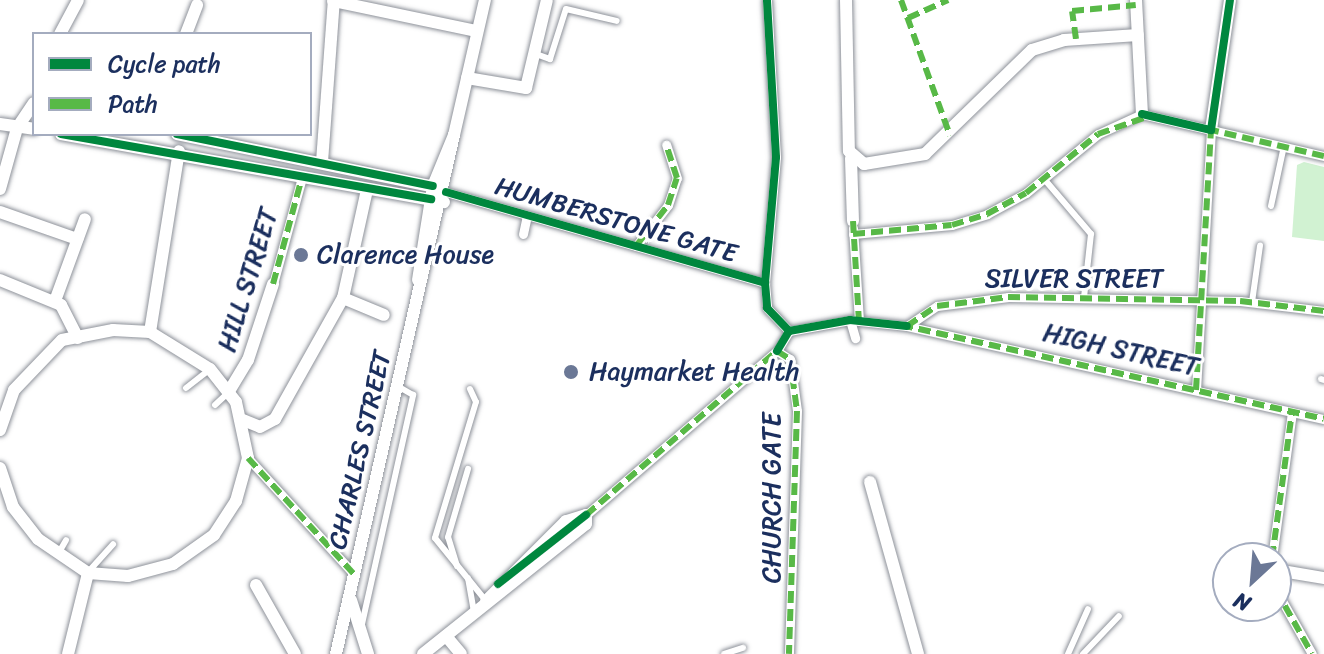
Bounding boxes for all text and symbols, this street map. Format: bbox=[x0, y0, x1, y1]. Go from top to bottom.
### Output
legend bbox=[32, 32, 312, 136]
text: Cycle path bbox=[108, 43, 221, 85]
text: Path bbox=[108, 83, 158, 125]
street label: HUMBERSTONE GATE bbox=[491, 170, 741, 270]
street label: HILL STREET bbox=[211, 204, 285, 356]
place label: Clarence House bbox=[317, 239, 494, 271]
marker: Clarence House bbox=[292, 246, 310, 264]
street label: SILVER STREET bbox=[984, 263, 1164, 295]
street label: HIGH STREET bbox=[1040, 317, 1202, 383]
street label: CHARLES STREET bbox=[322, 346, 398, 554]
place label: Haymarket Health bbox=[589, 356, 799, 388]
marker: Haymarket Health bbox=[560, 361, 582, 383]
street label: CHURCH GATE bbox=[756, 413, 788, 583]
north arrow bbox=[1212, 542, 1292, 622]
text: N bbox=[1227, 581, 1258, 623]

